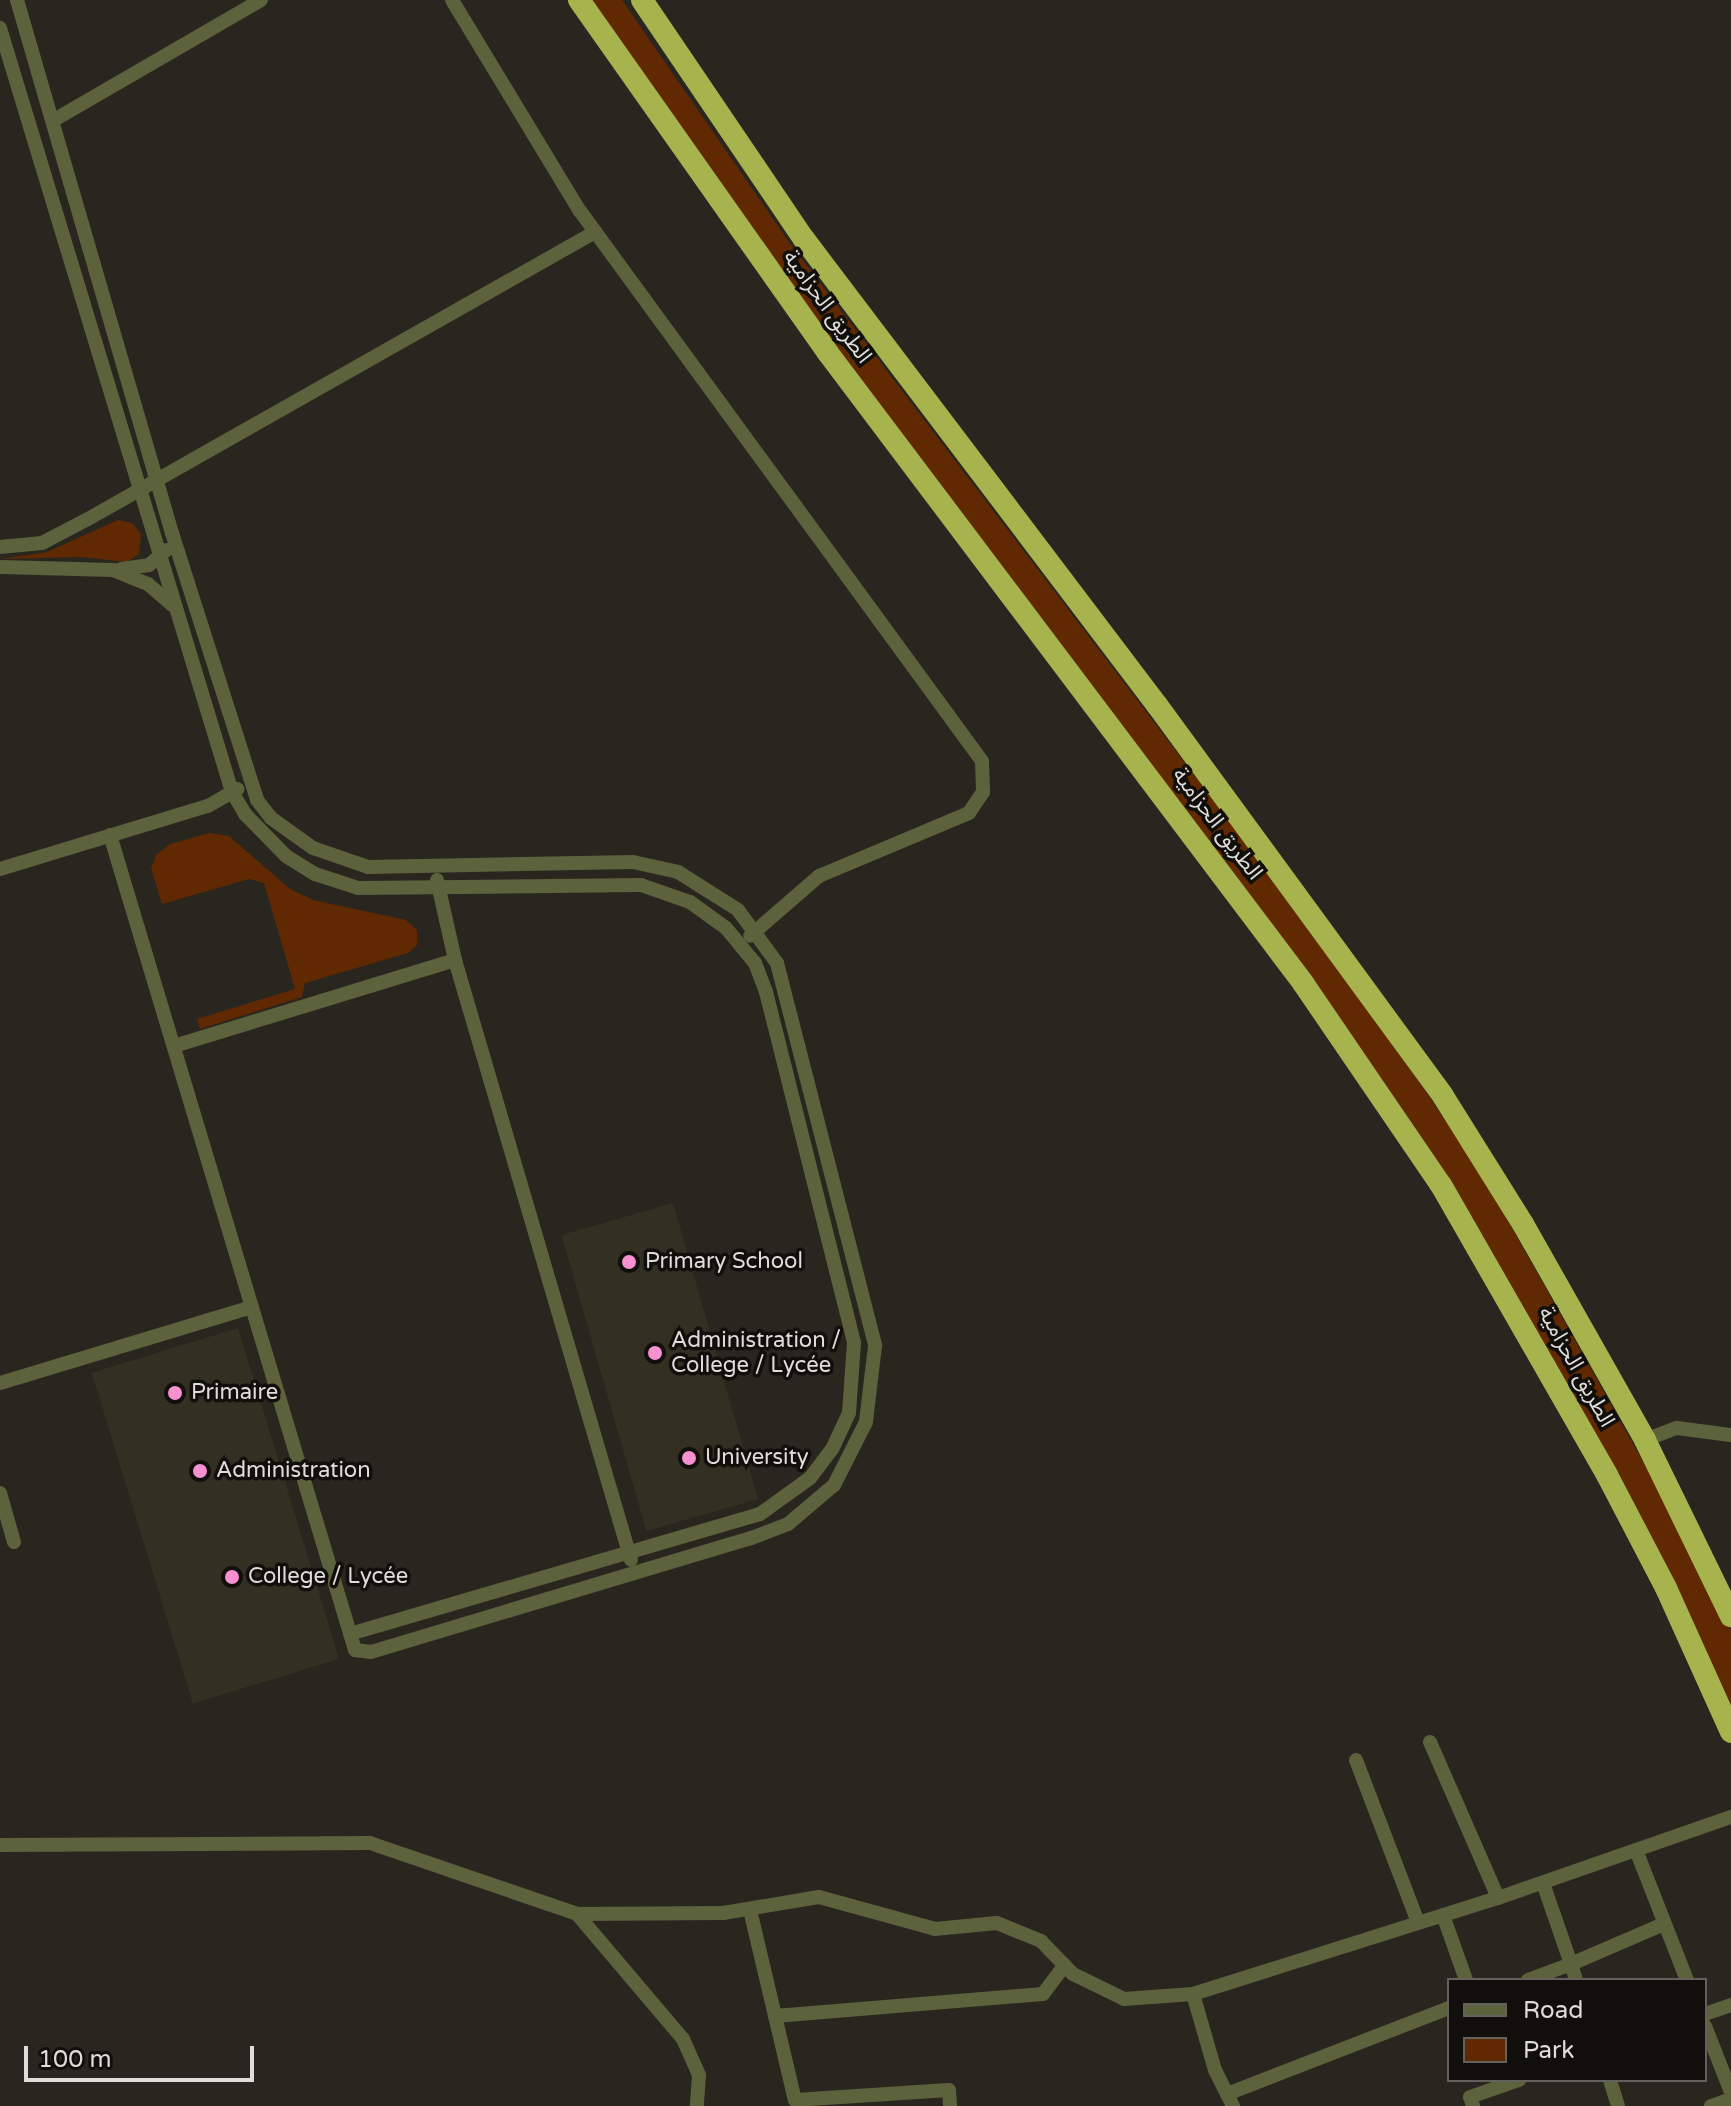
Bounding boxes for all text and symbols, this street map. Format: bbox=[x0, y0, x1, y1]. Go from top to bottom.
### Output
street label: الطريق الحزامية bbox=[777, 245, 877, 369]
street label: الطريق الحزامية bbox=[1166, 763, 1268, 885]
place label: Primary School bbox=[645, 1249, 803, 1275]
marker: Primary School bbox=[620, 1253, 638, 1271]
street label: الطريق الحزامية bbox=[1532, 1302, 1620, 1432]
place label: Administration / College / Lycée bbox=[671, 1327, 841, 1378]
marker: Administration / College / Lycée bbox=[646, 1344, 664, 1362]
place label: Primaire bbox=[191, 1380, 278, 1406]
marker: Primaire bbox=[166, 1384, 184, 1402]
place label: University bbox=[705, 1445, 809, 1471]
marker: University bbox=[680, 1449, 698, 1467]
place label: Administration bbox=[216, 1458, 371, 1484]
marker: Administration bbox=[191, 1462, 209, 1480]
place label: College / Lycée bbox=[248, 1564, 408, 1590]
marker: College / Lycée bbox=[223, 1568, 241, 1586]
legend bbox=[1447, 1978, 1707, 2082]
text: Road bbox=[1523, 1996, 1583, 2025]
scale bar bbox=[28, 2030, 258, 2080]
text: Park bbox=[1523, 2036, 1574, 2065]
text: 100 m bbox=[38, 2045, 112, 2074]

